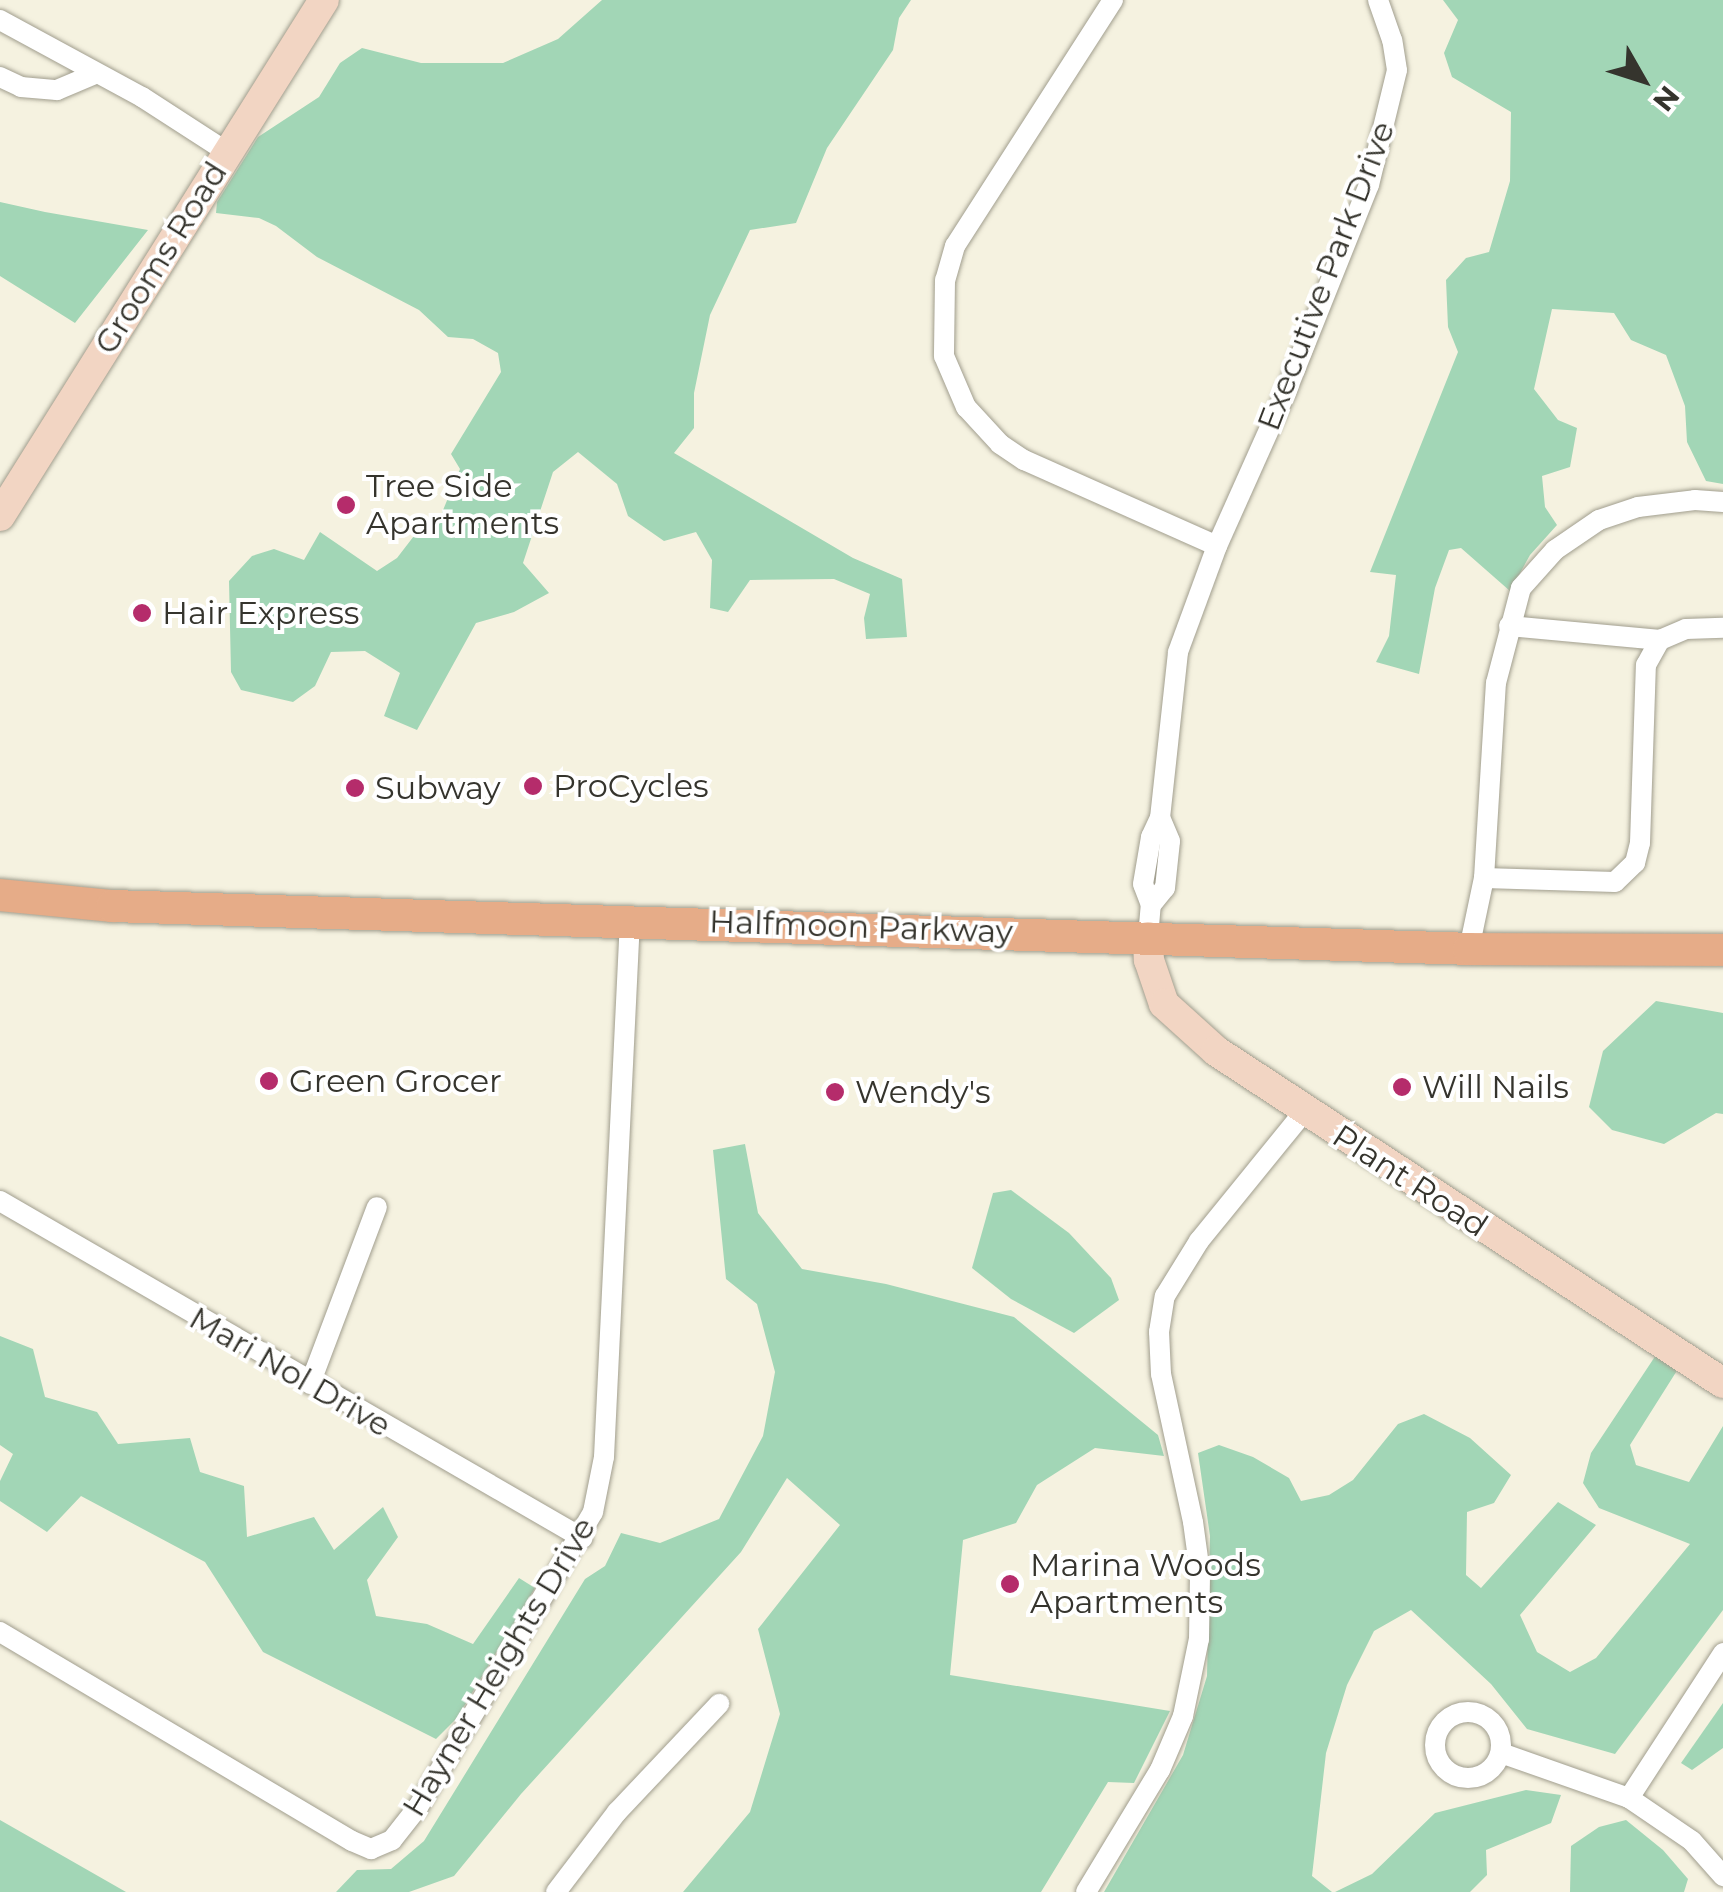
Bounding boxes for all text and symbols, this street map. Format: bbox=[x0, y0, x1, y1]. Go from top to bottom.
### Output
north arrow bbox=[1593, 30, 1693, 130]
text: N bbox=[1646, 79, 1687, 118]
street label: Executive Park Drive bbox=[1249, 116, 1403, 436]
street label: Grooms Road bbox=[87, 155, 235, 361]
place label: Tree Side Apartments bbox=[366, 468, 559, 543]
marker: Tree Side Apartments bbox=[335, 494, 357, 516]
place label: Hair Express bbox=[162, 594, 359, 632]
marker: Hair Express bbox=[131, 602, 153, 624]
place label: ProCycles bbox=[553, 767, 709, 805]
place label: Subway bbox=[375, 769, 501, 807]
marker: ProCycles bbox=[522, 775, 544, 797]
marker: Subway bbox=[344, 777, 366, 799]
street label: Halfmoon Parkway bbox=[709, 903, 1013, 951]
place label: Green Grocer bbox=[289, 1062, 502, 1100]
place label: Will Nails bbox=[1422, 1068, 1569, 1106]
marker: Green Grocer bbox=[258, 1070, 280, 1092]
place label: Wendy's bbox=[855, 1073, 991, 1111]
marker: Will Nails bbox=[1391, 1076, 1413, 1098]
marker: Wendy's bbox=[824, 1081, 846, 1103]
street label: Plant Road bbox=[1325, 1117, 1495, 1245]
street label: Mari Nol Drive bbox=[183, 1299, 397, 1445]
street label: Hayner Heights Drive bbox=[394, 1510, 604, 1824]
place label: Marina Woods Apartments bbox=[1030, 1547, 1261, 1622]
marker: Marina Woods Apartments bbox=[999, 1573, 1021, 1595]

